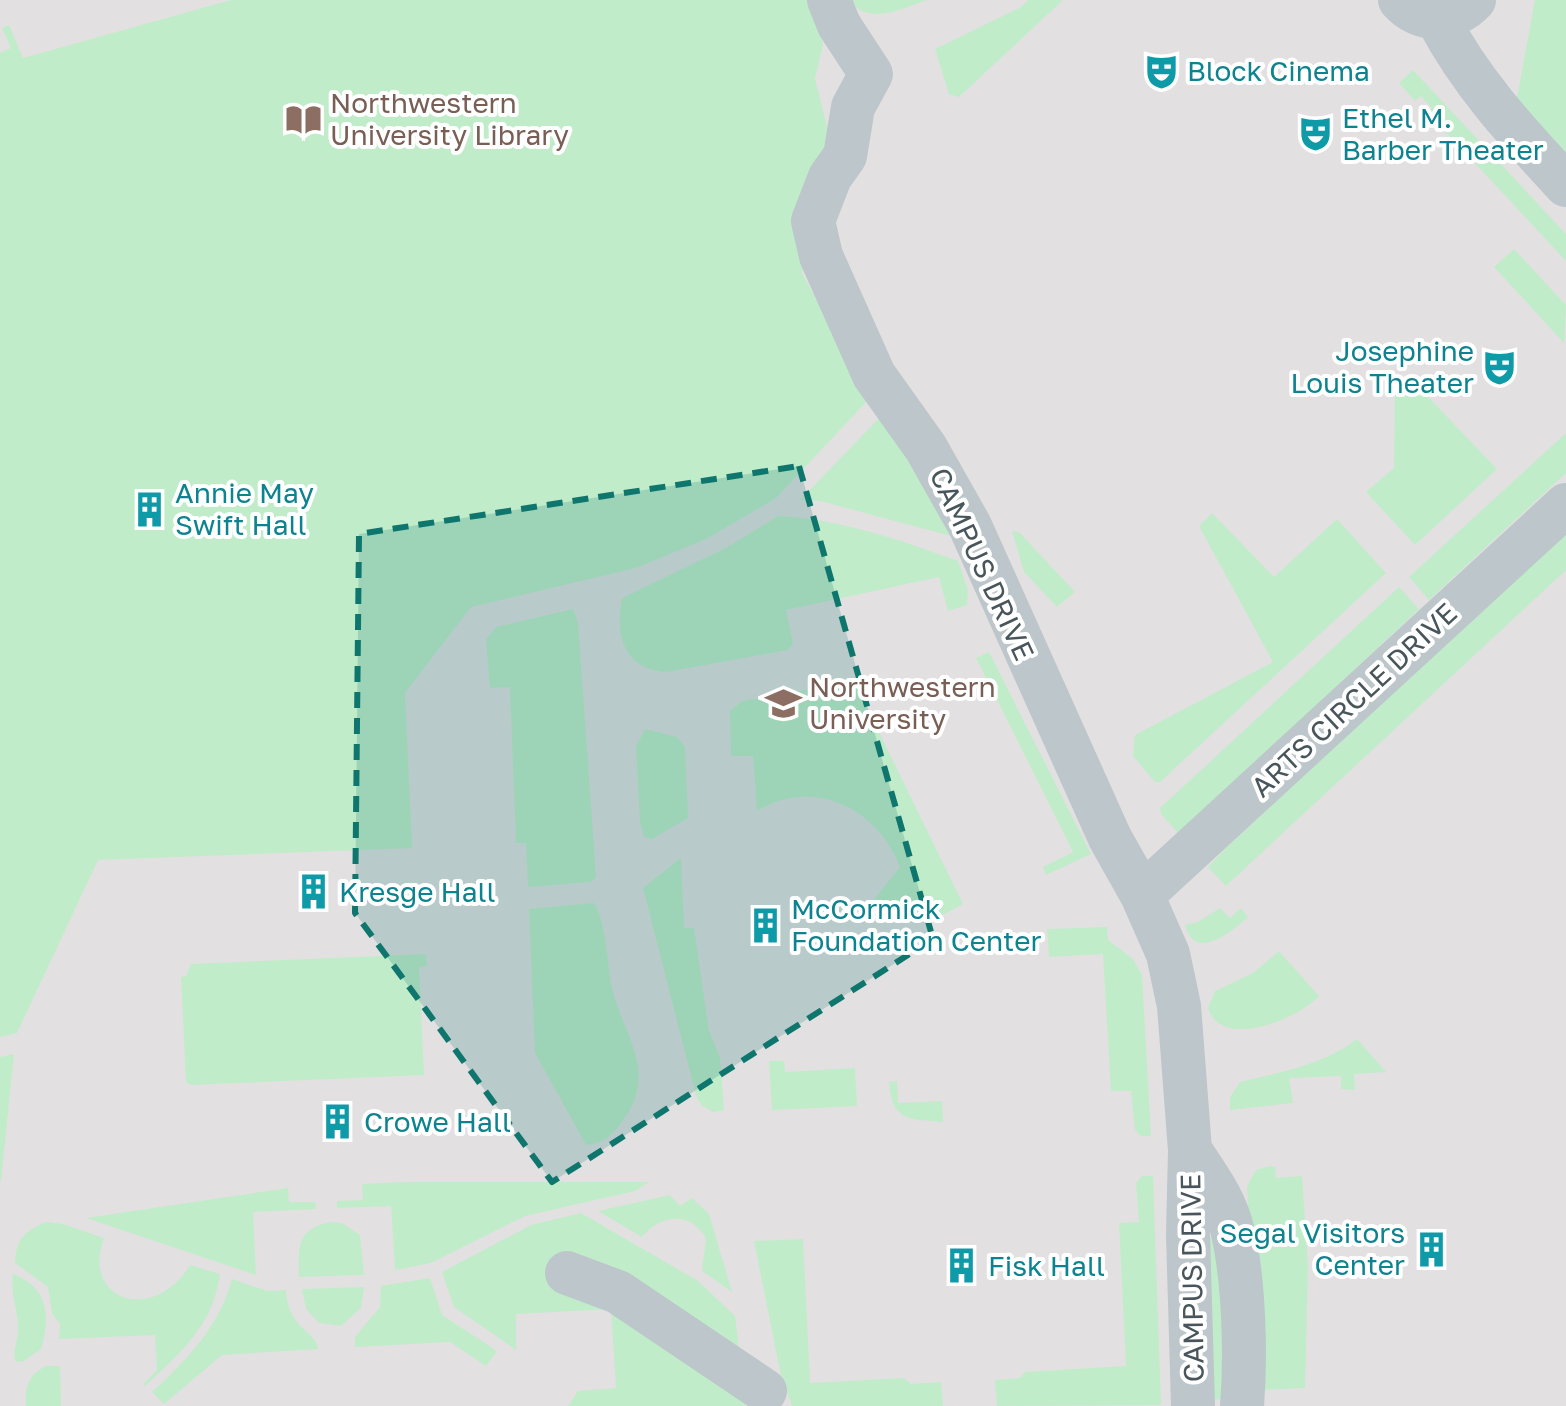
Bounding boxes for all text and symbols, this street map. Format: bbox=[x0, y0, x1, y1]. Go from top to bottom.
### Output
theatre icon: Block Cinema bbox=[1142, 52, 1180, 90]
place label: Block Cinema bbox=[1187, 54, 1370, 87]
place label: Northwestern University Library bbox=[330, 86, 569, 151]
library icon: Northwestern University Library bbox=[285, 100, 323, 138]
place label: Ethel M. Barber Theater bbox=[1342, 101, 1544, 166]
theatre icon: Ethel M. Barber Theater bbox=[1297, 115, 1335, 153]
place label: Josephine Louis Theater bbox=[1291, 334, 1474, 399]
theatre icon: Josephine Louis Theater bbox=[1481, 348, 1519, 386]
street label: CAMPUS DRIVE bbox=[923, 462, 1041, 665]
place label: Annie May Swift Hall bbox=[175, 476, 314, 541]
building icon: Annie May Swift Hall bbox=[130, 490, 168, 528]
street label: ARTS CIRCLE DRIVE bbox=[1244, 596, 1463, 803]
place label: Northwestern University bbox=[809, 670, 996, 735]
school or university icon: Northwestern University bbox=[764, 684, 802, 722]
building icon: Kresge Hall bbox=[294, 873, 332, 911]
place label: Kresge Hall bbox=[339, 875, 496, 908]
place label: McCormick Foundation Center bbox=[791, 892, 1041, 957]
building icon: McCormick Foundation Center bbox=[746, 906, 784, 944]
building icon: Crowe Hall bbox=[319, 1103, 357, 1141]
place label: Crowe Hall bbox=[364, 1105, 511, 1138]
street label: CAMPUS DRIVE bbox=[1173, 1174, 1210, 1382]
place label: Segal Visitors Center bbox=[1219, 1216, 1405, 1281]
building icon: Segal Visitors Center bbox=[1412, 1230, 1450, 1268]
building icon: Fisk Hall bbox=[943, 1247, 981, 1285]
place label: Fisk Hall bbox=[988, 1249, 1105, 1282]

